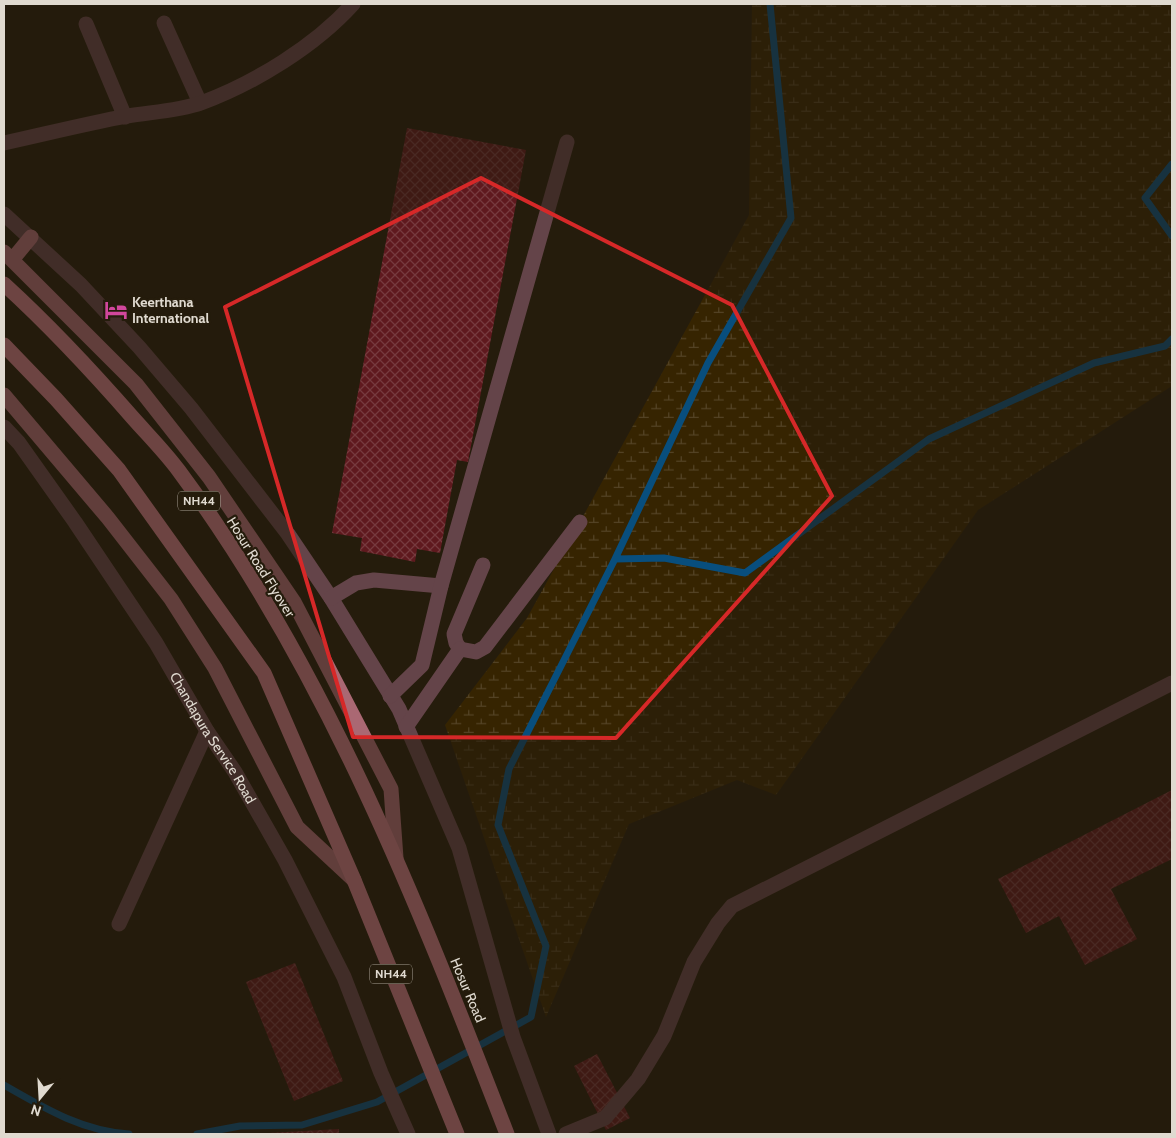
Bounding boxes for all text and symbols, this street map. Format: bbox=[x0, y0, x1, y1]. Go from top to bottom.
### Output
place label: Keerthana International bbox=[132, 293, 210, 327]
hotel icon: Keerthana International bbox=[103, 297, 129, 323]
road number: NH44 bbox=[178, 492, 220, 511]
street label: Hosur Road Flyover bbox=[223, 513, 299, 621]
street label: Chandapura Service Road bbox=[166, 669, 260, 807]
street label: Hosur Road bbox=[446, 955, 490, 1025]
road number: NH44 bbox=[370, 964, 412, 984]
north arrow bbox=[15, 1073, 65, 1123]
text: N bbox=[28, 1100, 43, 1120]

